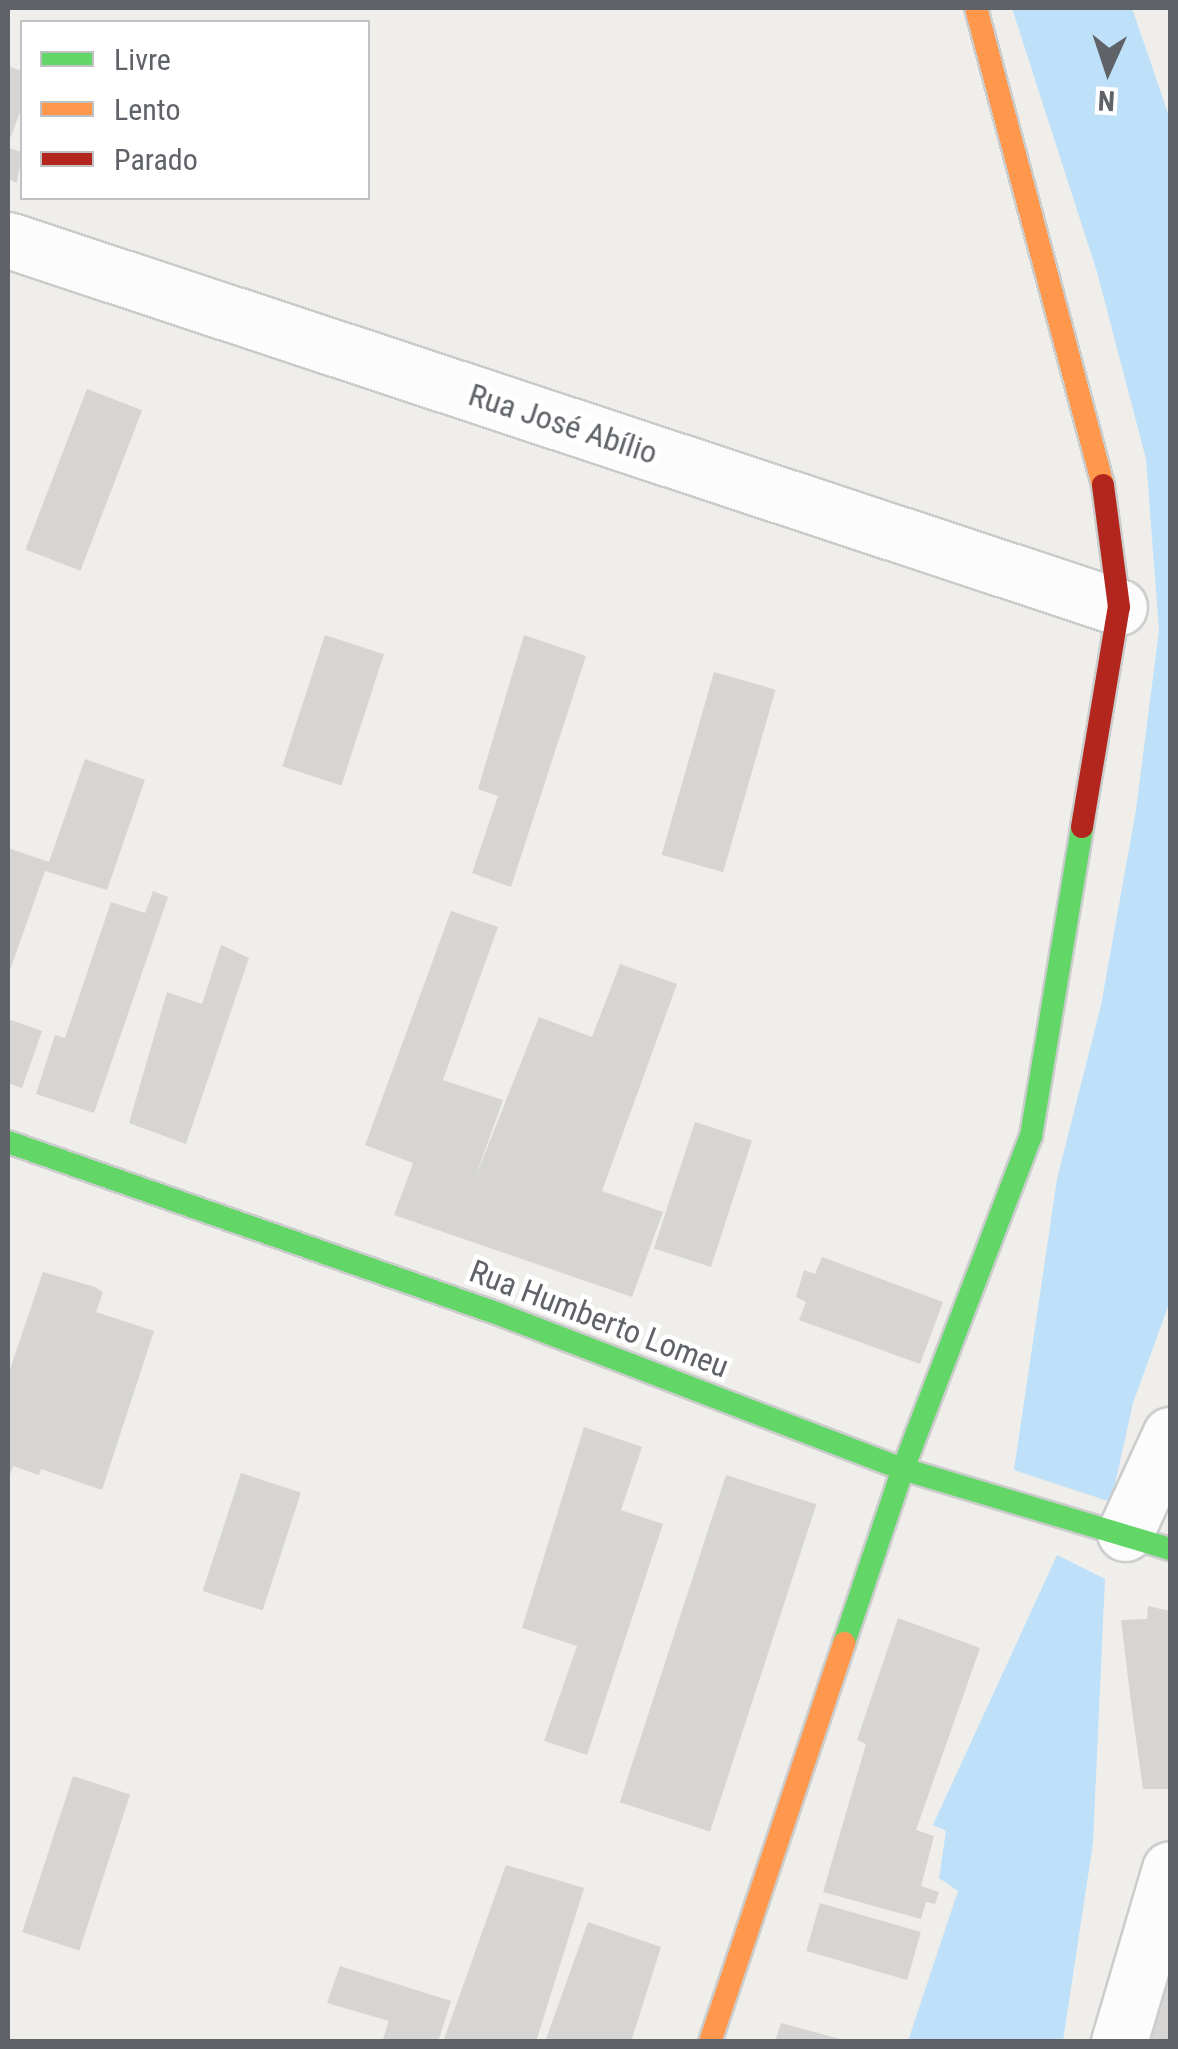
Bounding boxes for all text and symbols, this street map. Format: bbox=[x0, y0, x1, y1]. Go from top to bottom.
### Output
legend bbox=[20, 20, 370, 200]
north arrow bbox=[1058, 20, 1158, 120]
text: Livre bbox=[114, 42, 171, 77]
text: N bbox=[1097, 84, 1116, 117]
text: Lento bbox=[114, 92, 181, 127]
text: Parado bbox=[114, 142, 198, 177]
street label: Rua José Abílio bbox=[464, 375, 662, 473]
street label: Rua Humberto Lomeu bbox=[464, 1252, 734, 1386]

